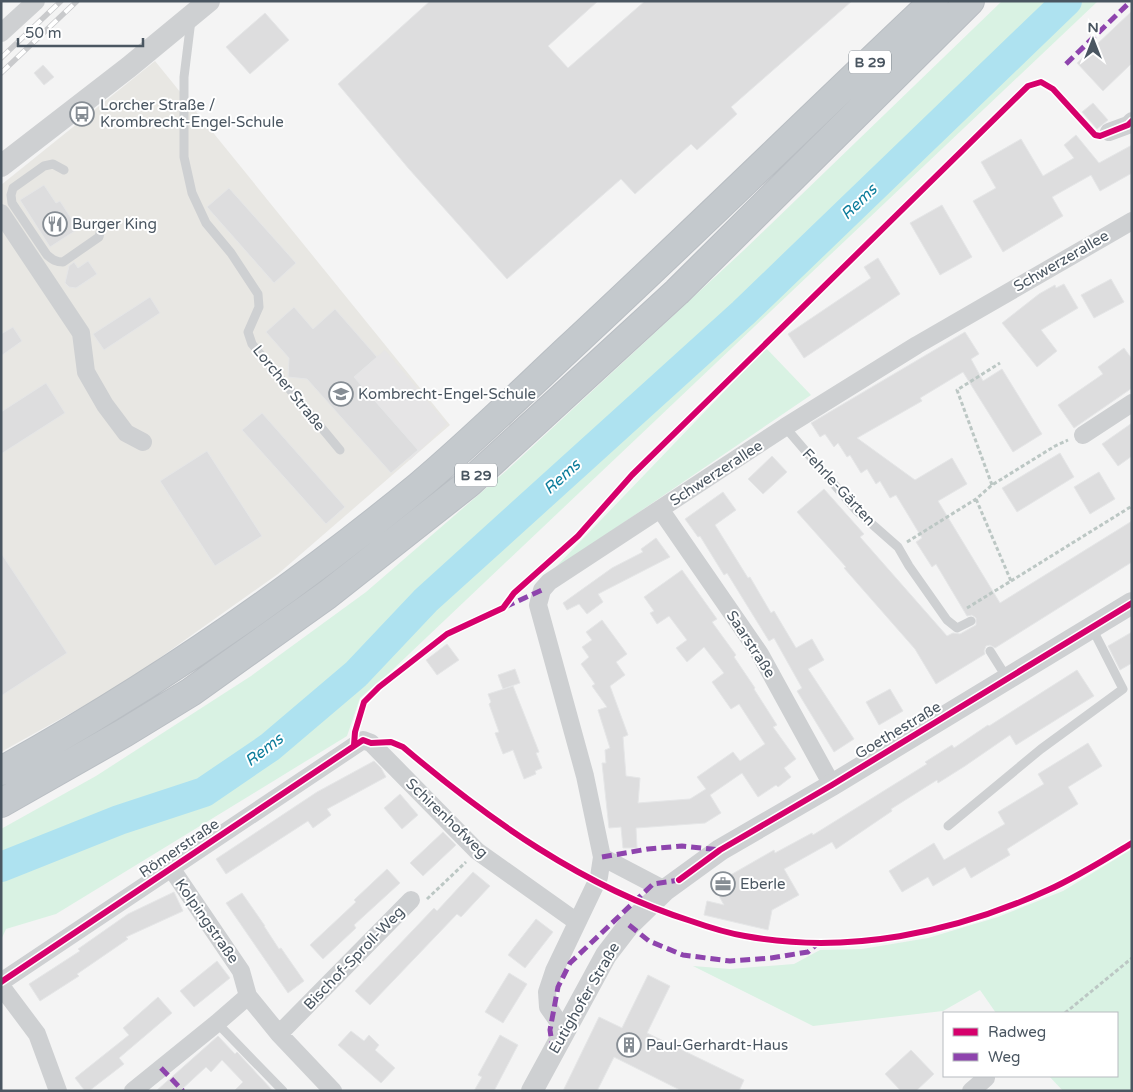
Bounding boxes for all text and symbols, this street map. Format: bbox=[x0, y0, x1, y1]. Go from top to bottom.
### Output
scale bar bbox=[18, 15, 142, 47]
north arrow bbox=[1068, 15, 1118, 65]
text: N bbox=[1087, 19, 1099, 36]
text: 50 m bbox=[25, 24, 62, 42]
road number: B 29 bbox=[849, 51, 891, 74]
place label: Lorcher Straße / Krombrecht-Engel-Schule bbox=[100, 96, 284, 131]
bus stop icon: Lorcher Straße / Krombrecht-Engel-Schule bbox=[69, 101, 95, 127]
water label: Rems bbox=[837, 179, 882, 224]
restaurant icon: Burger King bbox=[42, 211, 68, 237]
place label: Burger King bbox=[72, 215, 157, 233]
street label: Schwerzerallee bbox=[1010, 226, 1112, 296]
street label: Lorcher Straße bbox=[249, 342, 329, 434]
school or university icon: Kombrecht-Engel-Schule bbox=[328, 381, 354, 407]
place label: Kombrecht-Engel-Schule bbox=[358, 385, 536, 403]
street label: Schwerzerallee bbox=[666, 436, 766, 510]
street label: Fehrle-Gärten bbox=[799, 445, 879, 529]
water label: Rems bbox=[539, 454, 586, 499]
road number: B 29 bbox=[455, 464, 497, 486]
street label: Saarstraße bbox=[723, 607, 779, 681]
street label: Goethestraße bbox=[852, 697, 944, 763]
water label: Rems bbox=[241, 728, 288, 771]
street label: Schirenhofweg bbox=[402, 774, 492, 862]
street label: Römerstraße bbox=[136, 815, 222, 881]
office icon: Eberle bbox=[710, 871, 736, 897]
street label: Kolpingstraße bbox=[171, 875, 243, 967]
place label: Eberle bbox=[740, 875, 786, 893]
street label: Bischof-Sproll-Weg bbox=[300, 903, 408, 1013]
street label: Eutighofer Straße bbox=[545, 939, 623, 1057]
legend bbox=[943, 1012, 1118, 1077]
text: Radweg bbox=[988, 1023, 1046, 1041]
building icon: Paul-Gerhardt-Haus bbox=[616, 1032, 642, 1058]
place label: Paul-Gerhardt-Haus bbox=[646, 1036, 788, 1054]
text: Weg bbox=[988, 1048, 1020, 1066]

